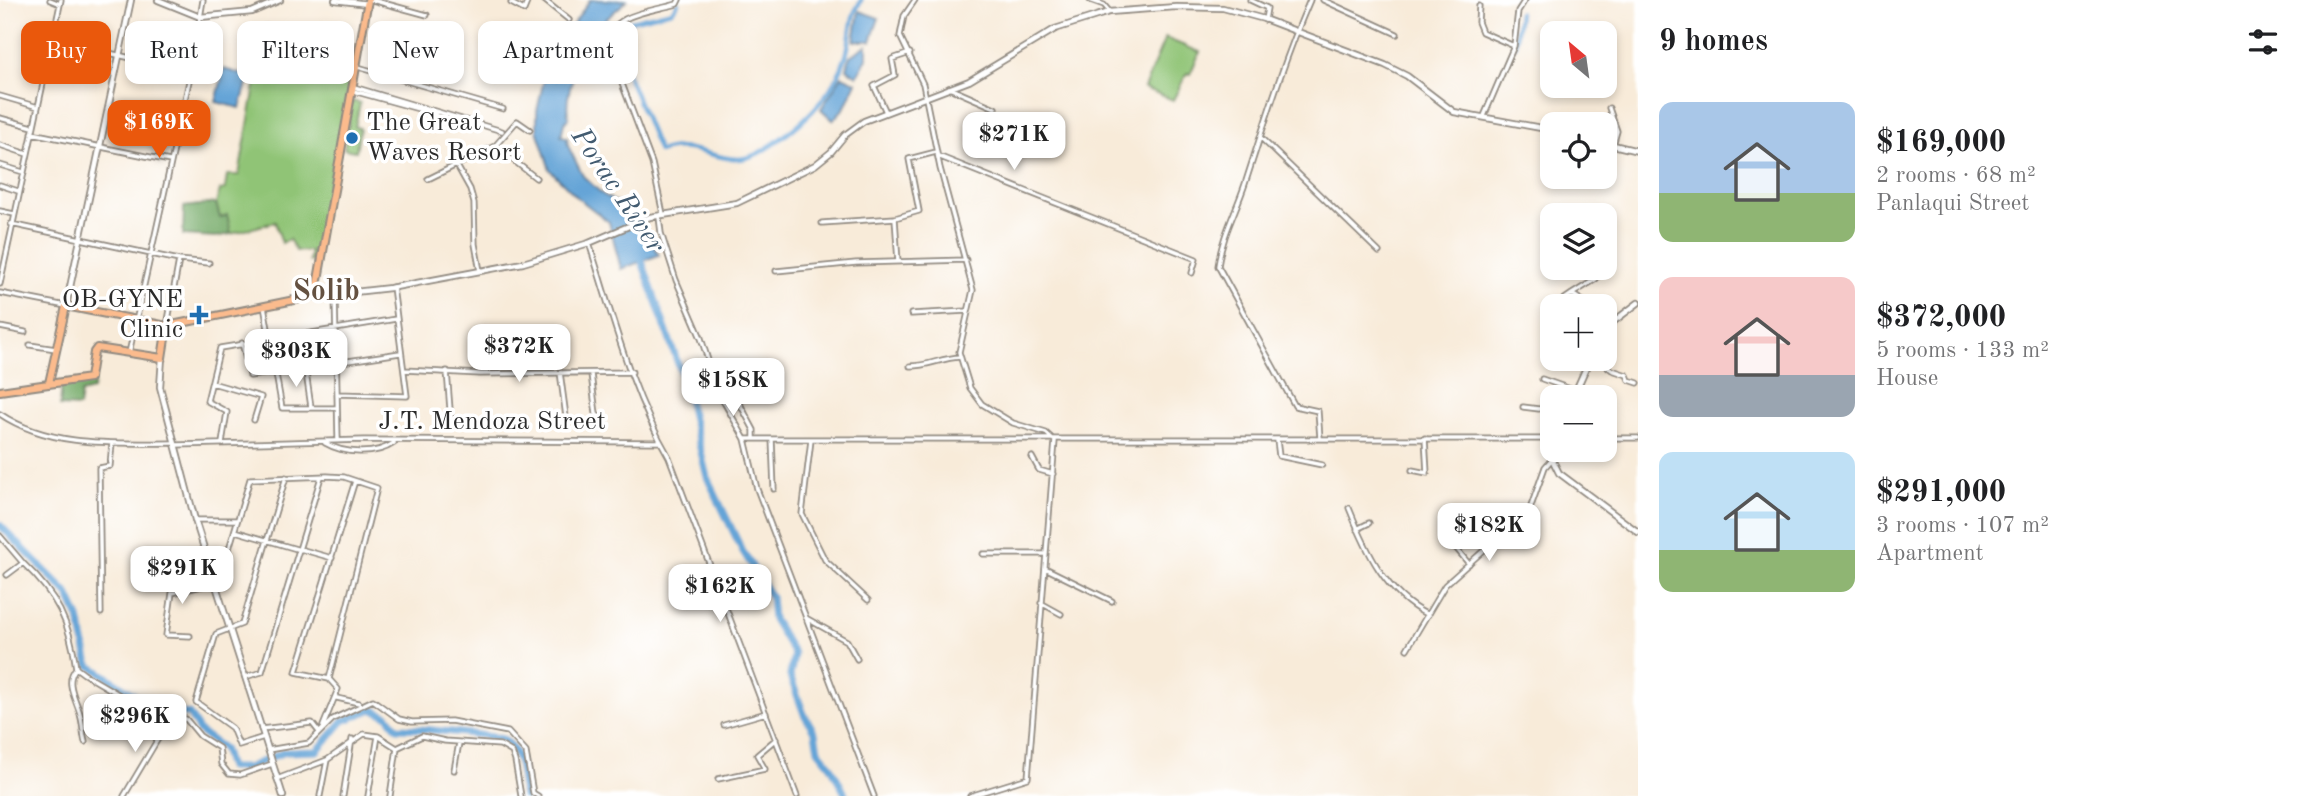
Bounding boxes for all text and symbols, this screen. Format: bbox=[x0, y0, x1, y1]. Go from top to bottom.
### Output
chip: Buy bbox=[21, 21, 111, 84]
chip: Rent bbox=[125, 21, 223, 84]
chip: Filters bbox=[237, 21, 354, 84]
chip: New bbox=[368, 21, 464, 84]
chip: Apartment bbox=[478, 21, 638, 84]
north arrow bbox=[1540, 21, 1617, 98]
map controls bbox=[1540, 21, 1617, 462]
icon: filters bbox=[2244, 23, 2282, 61]
text: 9 homes bbox=[1659, 27, 1768, 57]
pin: $169K bbox=[110, 100, 208, 160]
place label: The Great Waves Resort bbox=[366, 110, 521, 166]
text: $169K bbox=[123, 111, 195, 134]
button: locate bbox=[1540, 112, 1617, 189]
pin: $271K bbox=[965, 113, 1063, 172]
water label: Porac River bbox=[564, 123, 669, 259]
text: $271K bbox=[978, 123, 1050, 146]
text: $169,000 bbox=[1876, 128, 2006, 158]
marker: The Great Waves Resort bbox=[344, 130, 360, 146]
icon: home bbox=[1715, 130, 1799, 214]
text: 2 rooms · 68 m² bbox=[1876, 164, 2036, 187]
text: Panlaqui Street bbox=[1876, 192, 2029, 215]
button: layers bbox=[1540, 203, 1617, 280]
district label: Solib bbox=[292, 277, 360, 307]
place label: OB-GYNE Clinic bbox=[62, 287, 183, 343]
button: + bbox=[1540, 294, 1617, 371]
text: $372,000 bbox=[1876, 303, 2006, 333]
marker: OB-GYNE Clinic bbox=[189, 305, 209, 325]
icon: home bbox=[1715, 305, 1799, 389]
pin: $372K bbox=[470, 324, 568, 384]
pin: $303K bbox=[247, 330, 345, 389]
text: $372K bbox=[483, 335, 555, 358]
text: 5 rooms · 133 m² bbox=[1876, 339, 2049, 362]
text: $303K bbox=[260, 340, 332, 363]
pin: $158K bbox=[684, 358, 782, 418]
text: House bbox=[1876, 367, 1938, 390]
text: $158K bbox=[697, 369, 769, 392]
button: − bbox=[1540, 385, 1617, 462]
street label: J.T. Mendoza Street bbox=[378, 409, 606, 435]
text: $291,000 bbox=[1876, 478, 2006, 508]
icon: home bbox=[1715, 480, 1799, 564]
pin: $182K bbox=[1440, 504, 1538, 563]
text: $182K bbox=[1453, 514, 1525, 537]
text: 3 rooms · 107 m² bbox=[1876, 514, 2049, 537]
text: Apartment bbox=[1876, 542, 1984, 565]
pin: $291K bbox=[133, 546, 231, 606]
text: $291K bbox=[146, 557, 218, 580]
pin: $162K bbox=[671, 564, 769, 624]
text: $162K bbox=[684, 575, 756, 598]
pin: $296K bbox=[86, 694, 184, 754]
text: $296K bbox=[99, 705, 171, 728]

